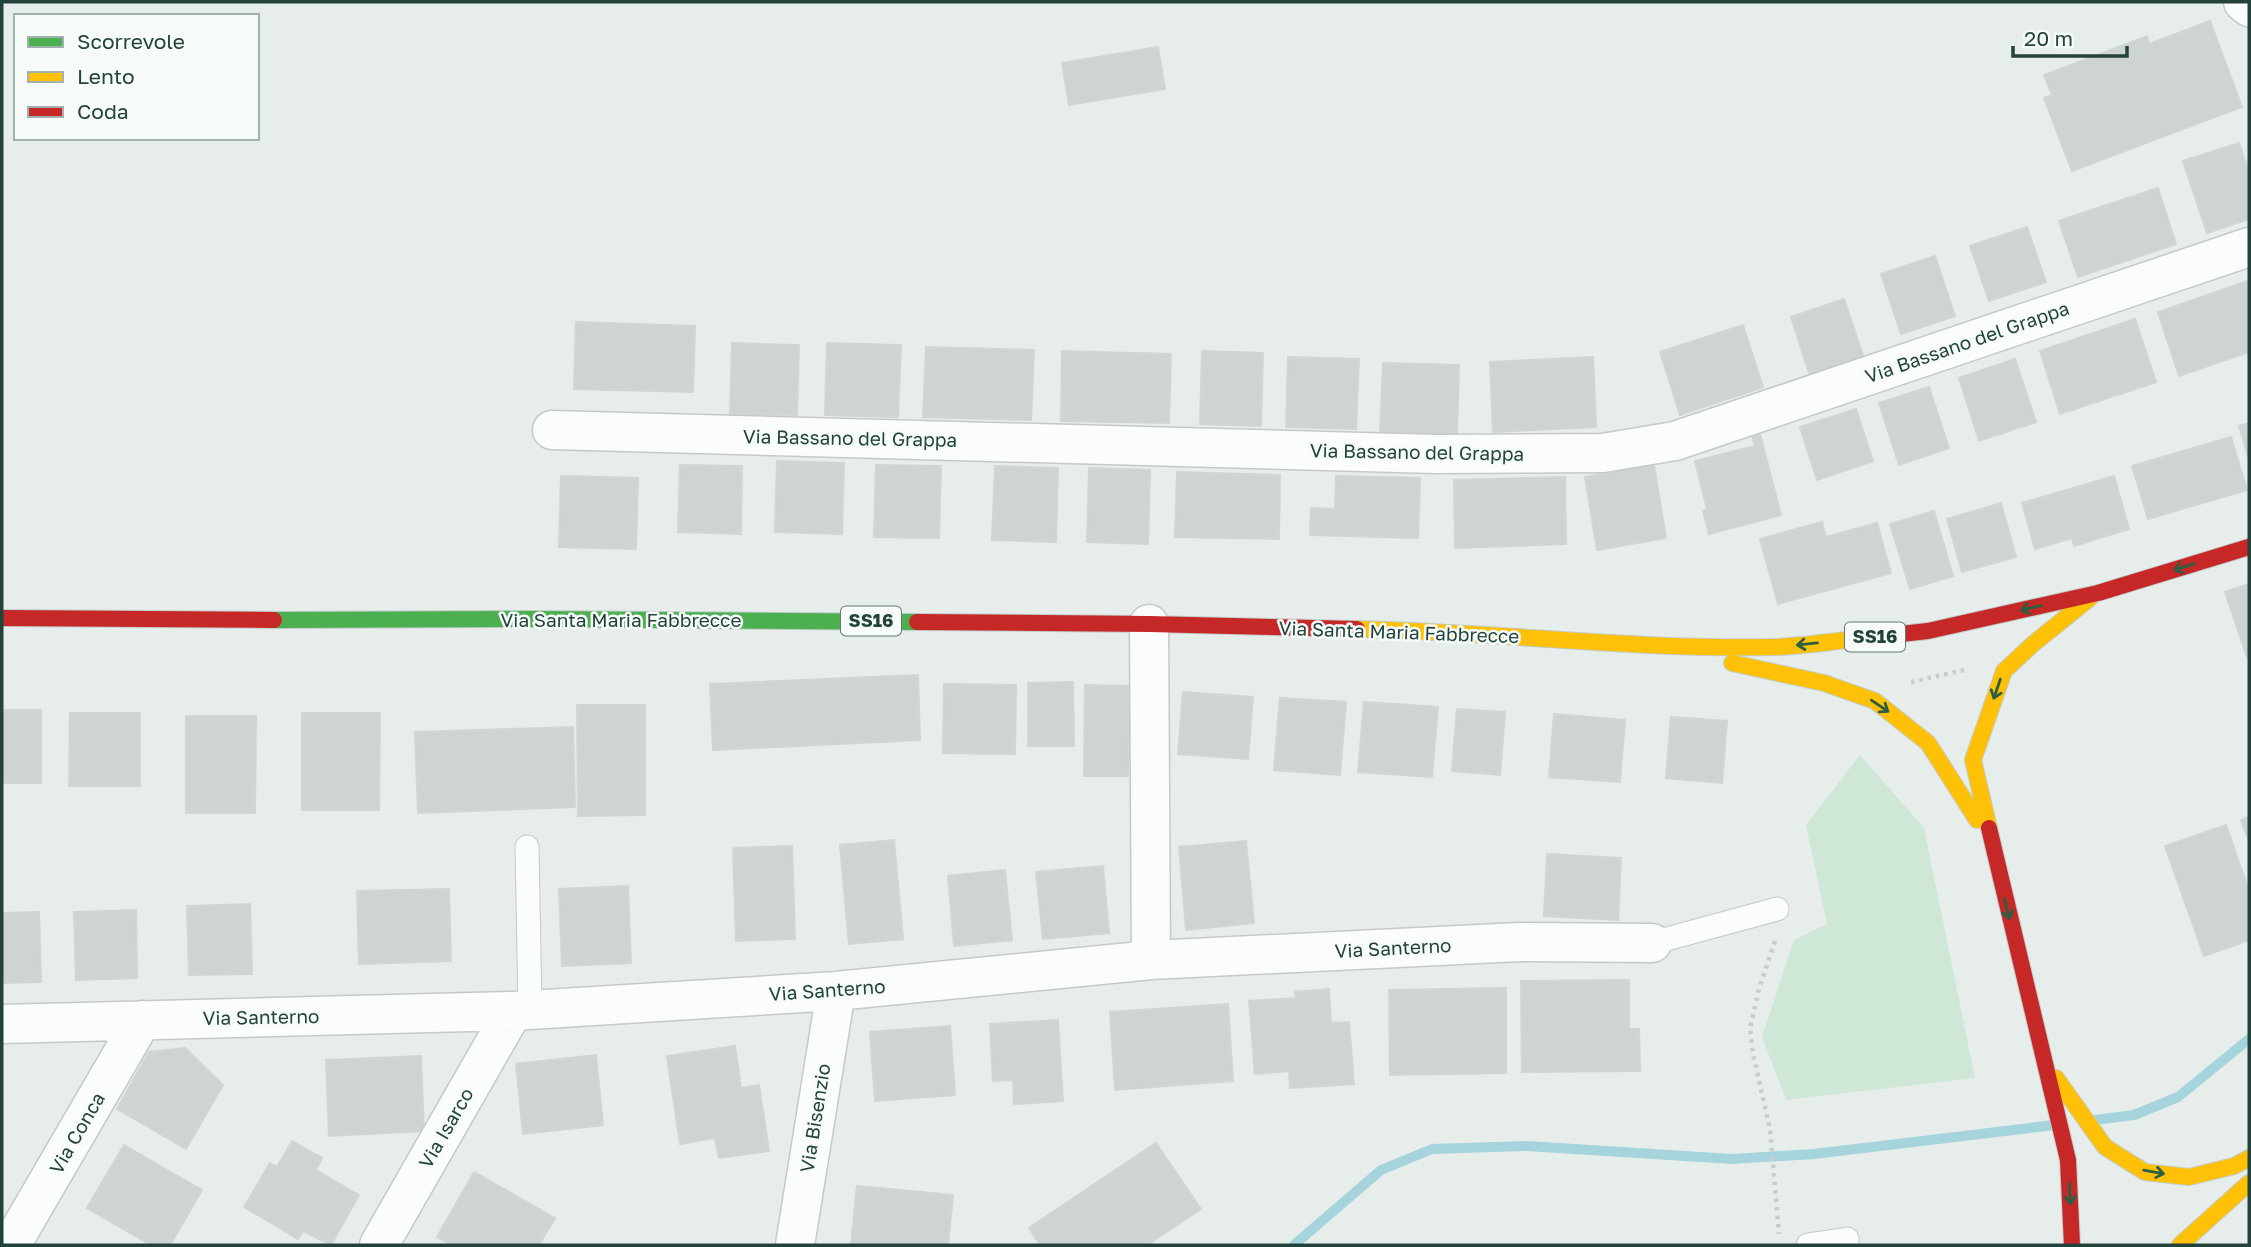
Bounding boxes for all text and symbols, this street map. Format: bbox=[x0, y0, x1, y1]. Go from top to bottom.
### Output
legend bbox=[14, 14, 259, 140]
scale bar bbox=[2013, 14, 2127, 58]
text: 20 m bbox=[2024, 25, 2073, 51]
text: Scorrevole bbox=[77, 28, 185, 54]
text: Lento bbox=[77, 63, 135, 89]
text: Coda bbox=[77, 98, 129, 124]
street label: Via Bassano del Grappa bbox=[1862, 296, 2072, 387]
street label: Via Bassano del Grappa bbox=[743, 424, 957, 451]
street label: Via Bassano del Grappa bbox=[1310, 438, 1524, 465]
one-way arrow bbox=[2173, 561, 2195, 574]
one-way arrow bbox=[2020, 601, 2043, 615]
road number: SS16 bbox=[841, 606, 901, 636]
street label: Via Santa Maria Fabbrecce bbox=[501, 608, 741, 631]
street label: Via Santa Maria Fabbrecce bbox=[1278, 616, 1520, 647]
road number: SS16 bbox=[1845, 622, 1905, 652]
one-way arrow bbox=[1796, 638, 1819, 651]
one-way arrow bbox=[1990, 678, 2002, 700]
one-way arrow bbox=[1870, 699, 1889, 713]
one-way arrow bbox=[2001, 897, 2014, 919]
street label: Via Santerno bbox=[1334, 933, 1452, 962]
street label: Via Santerno bbox=[768, 974, 886, 1005]
street label: Via Santerno bbox=[202, 1004, 320, 1029]
street label: Via Bisenzio bbox=[795, 1062, 834, 1174]
street label: Via Isarco bbox=[413, 1083, 478, 1172]
street label: Via Conca bbox=[44, 1088, 109, 1178]
one-way arrow bbox=[2142, 1166, 2165, 1179]
one-way arrow bbox=[2063, 1182, 2076, 1205]

